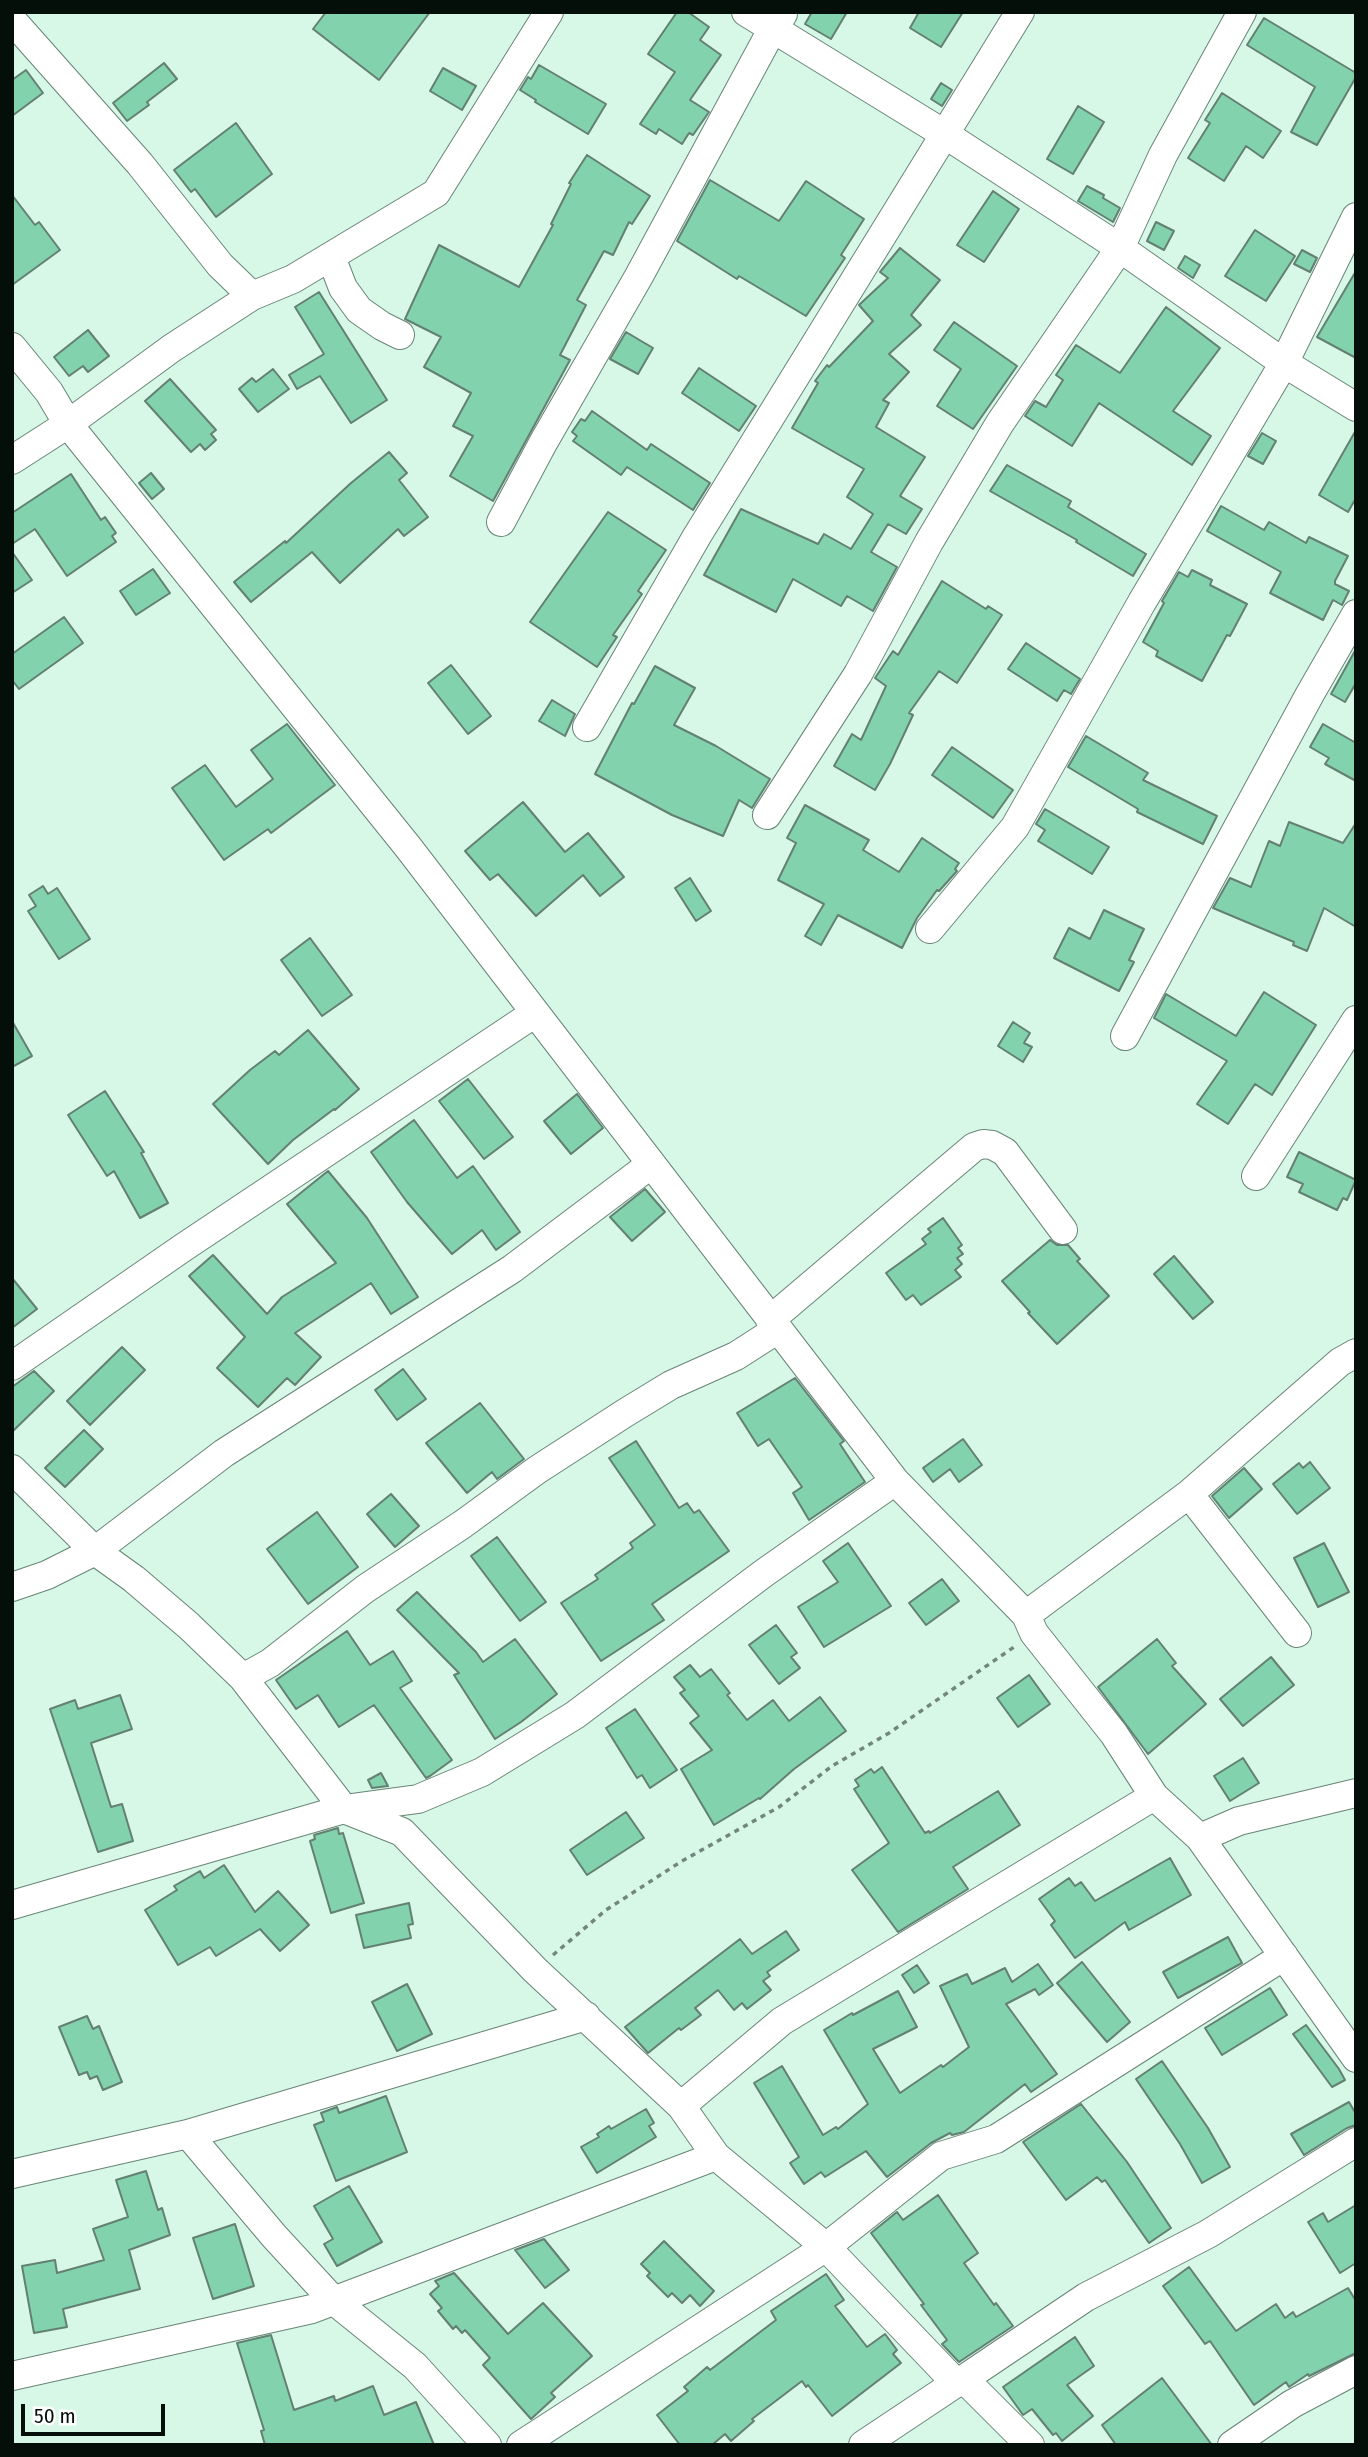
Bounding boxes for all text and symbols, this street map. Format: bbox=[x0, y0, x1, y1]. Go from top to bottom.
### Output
scale bar bbox=[24, 2390, 168, 2434]
text: 50 m bbox=[34, 2403, 76, 2429]

